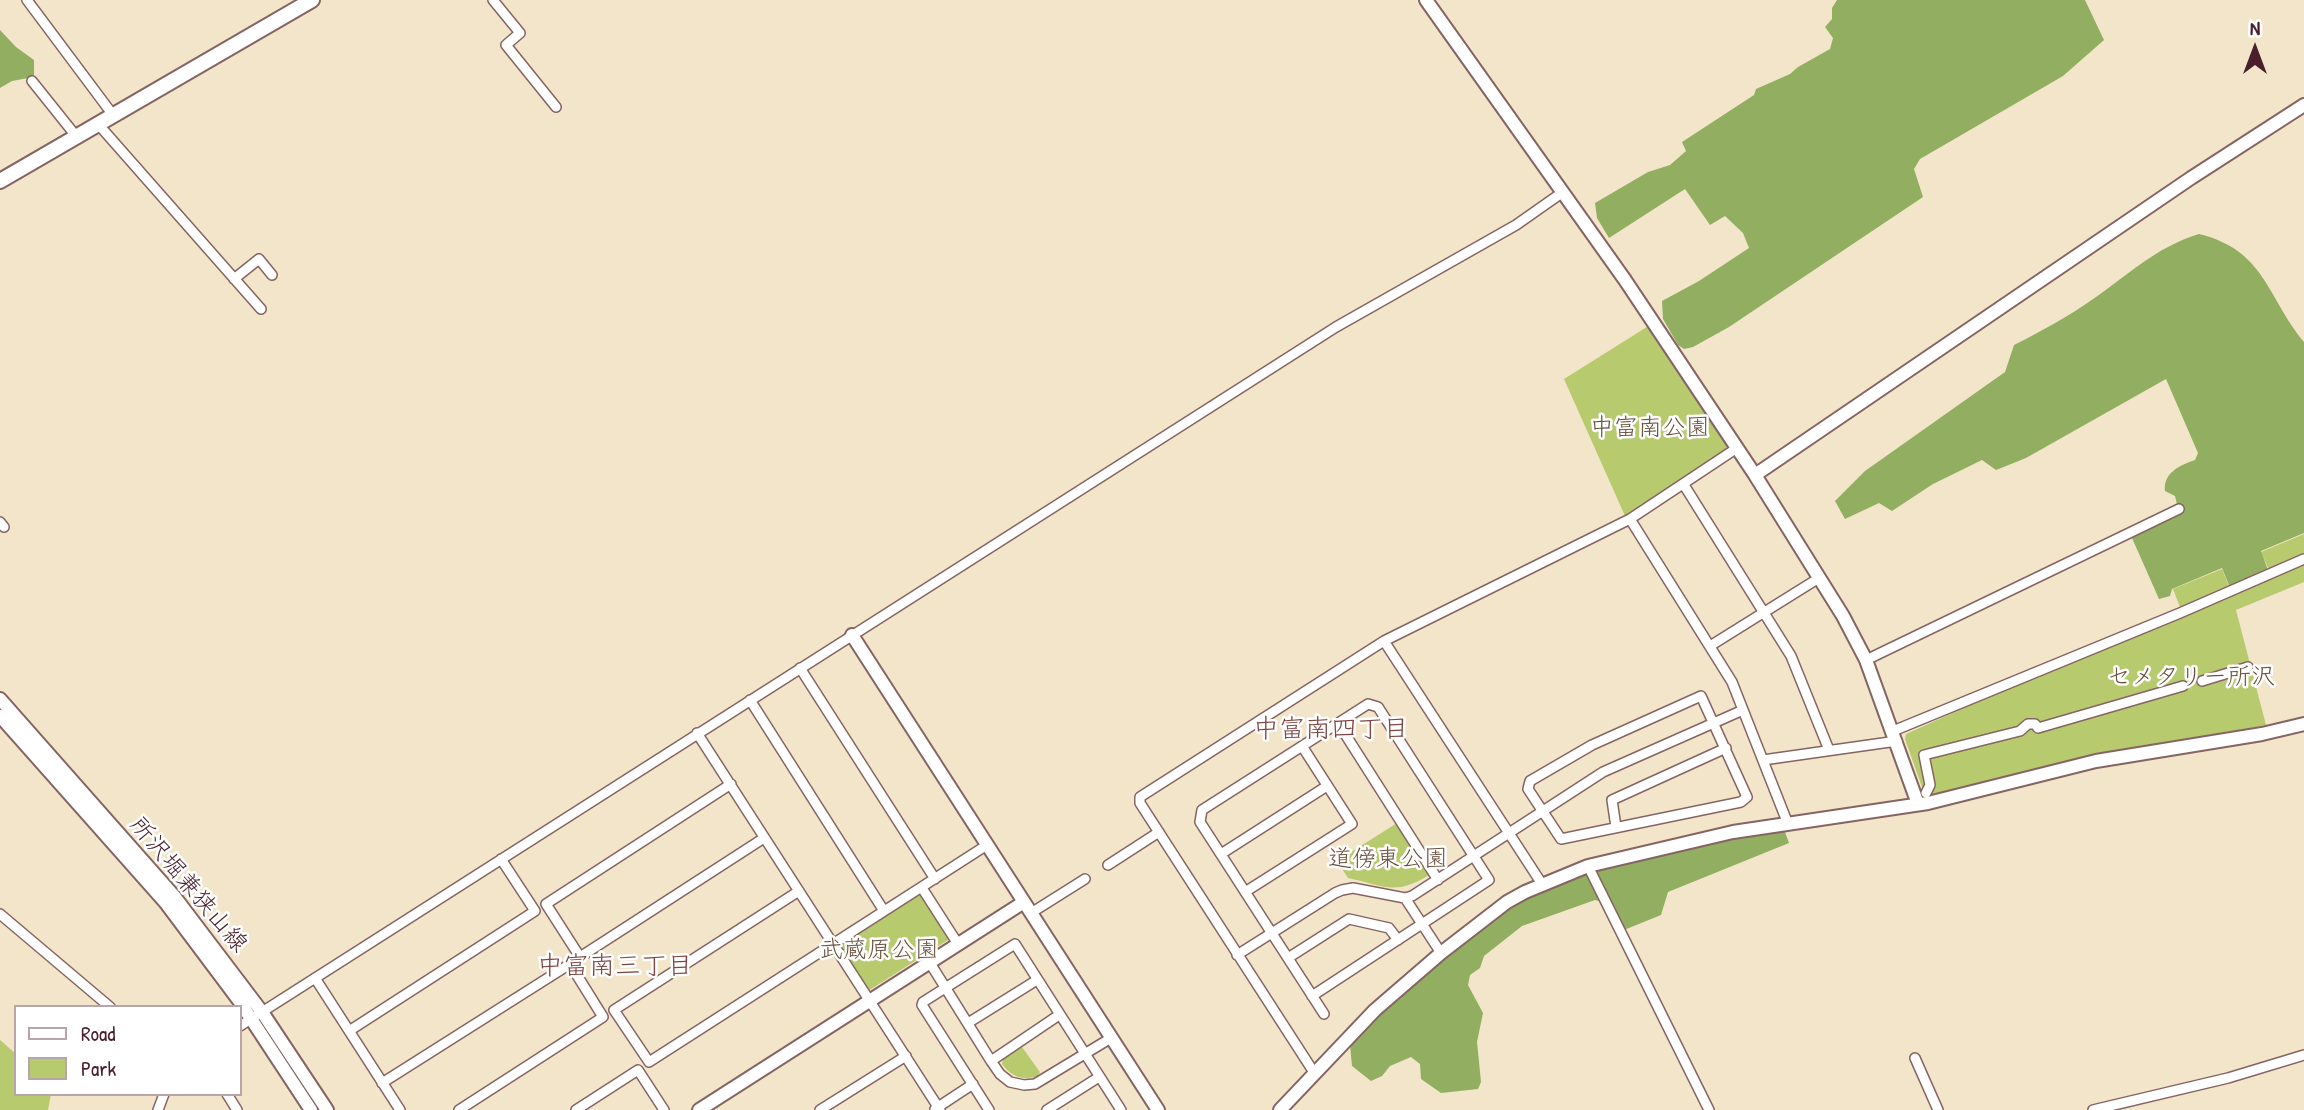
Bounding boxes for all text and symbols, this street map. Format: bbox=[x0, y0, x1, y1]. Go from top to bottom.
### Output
north arrow bbox=[2220, 14, 2290, 84]
text: N bbox=[2250, 15, 2260, 41]
park label: 中富南公園 bbox=[1590, 415, 1710, 443]
park label: セメタリー所沢 bbox=[2107, 664, 2275, 692]
district label: 中富南四丁目 bbox=[1253, 714, 1409, 746]
street label: 所沢堀兼狭山線 bbox=[123, 811, 253, 959]
park label: 道傍東公園 bbox=[1328, 846, 1448, 874]
park label: 武蔵原公園 bbox=[819, 937, 939, 965]
district label: 中富南三丁目 bbox=[537, 951, 693, 983]
legend bbox=[14, 1005, 242, 1096]
text: Road bbox=[81, 1019, 115, 1048]
text: Park bbox=[81, 1054, 116, 1083]

